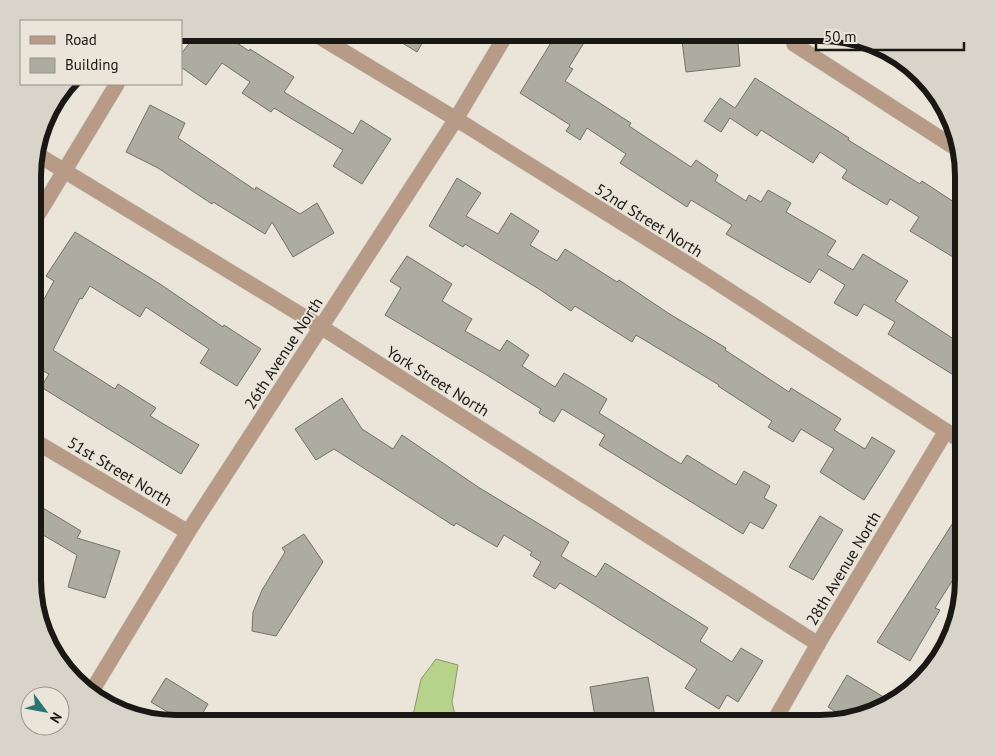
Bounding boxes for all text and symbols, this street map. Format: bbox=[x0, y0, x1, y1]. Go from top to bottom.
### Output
legend bbox=[20, 20, 182, 85]
scale bar bbox=[816, 20, 964, 52]
text: 50 m bbox=[824, 27, 857, 46]
text: Road bbox=[65, 30, 97, 49]
text: Building bbox=[65, 55, 119, 74]
street label: 52nd Street North bbox=[591, 179, 707, 261]
street label: 26th Avenue North bbox=[239, 293, 327, 413]
street label: York Street North bbox=[383, 341, 493, 421]
street label: 51st Street North bbox=[64, 432, 176, 510]
street label: 28th Avenue North bbox=[801, 508, 885, 628]
north arrow bbox=[20, 686, 70, 736]
text: N bbox=[46, 709, 66, 727]

